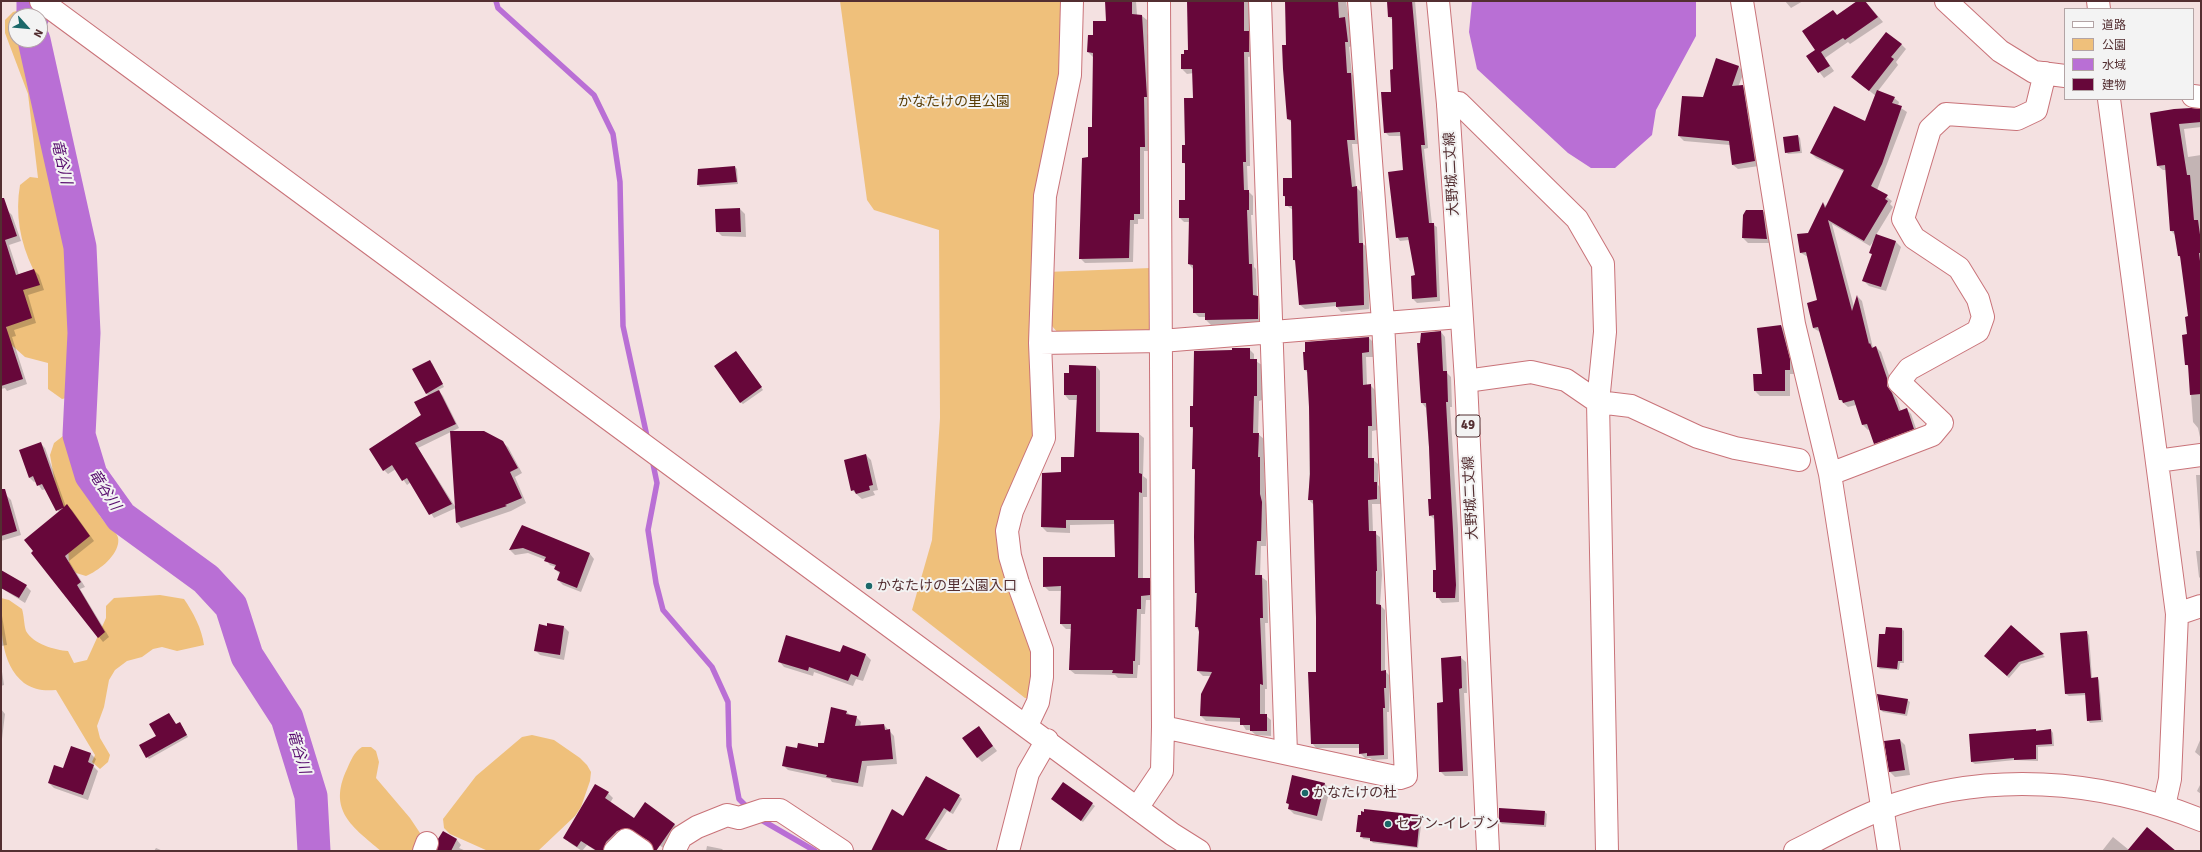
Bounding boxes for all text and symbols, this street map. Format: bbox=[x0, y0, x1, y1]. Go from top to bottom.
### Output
north arrow bbox=[8, 8, 48, 48]
legend bbox=[2064, 8, 2194, 100]
text: 道路 bbox=[2102, 18, 2126, 33]
text: N bbox=[31, 27, 46, 40]
text: 公園 bbox=[2102, 38, 2126, 53]
text: 水域 bbox=[2102, 58, 2126, 73]
text: 建物 bbox=[2102, 78, 2126, 93]
park label: かなたけの里公園 bbox=[898, 94, 1010, 110]
street label: 大野城二丈線 bbox=[1441, 132, 1463, 216]
water label: 竜谷川 bbox=[47, 138, 75, 186]
road number: 49 bbox=[1456, 415, 1480, 437]
street label: 大野城二丈線 bbox=[1460, 456, 1482, 540]
water label: 竜谷川 bbox=[84, 466, 124, 514]
place label: かなたけの里公園入口 bbox=[877, 578, 1017, 594]
marker: かなたけの里公園入口 bbox=[864, 581, 874, 591]
water label: 竜谷川 bbox=[283, 728, 313, 776]
place label: かなたけの杜 bbox=[1313, 785, 1397, 801]
marker: かなたけの杜 bbox=[1300, 788, 1310, 798]
place label: セブン-イレブン bbox=[1396, 816, 1499, 832]
marker: セブン-イレブン bbox=[1383, 819, 1393, 829]

